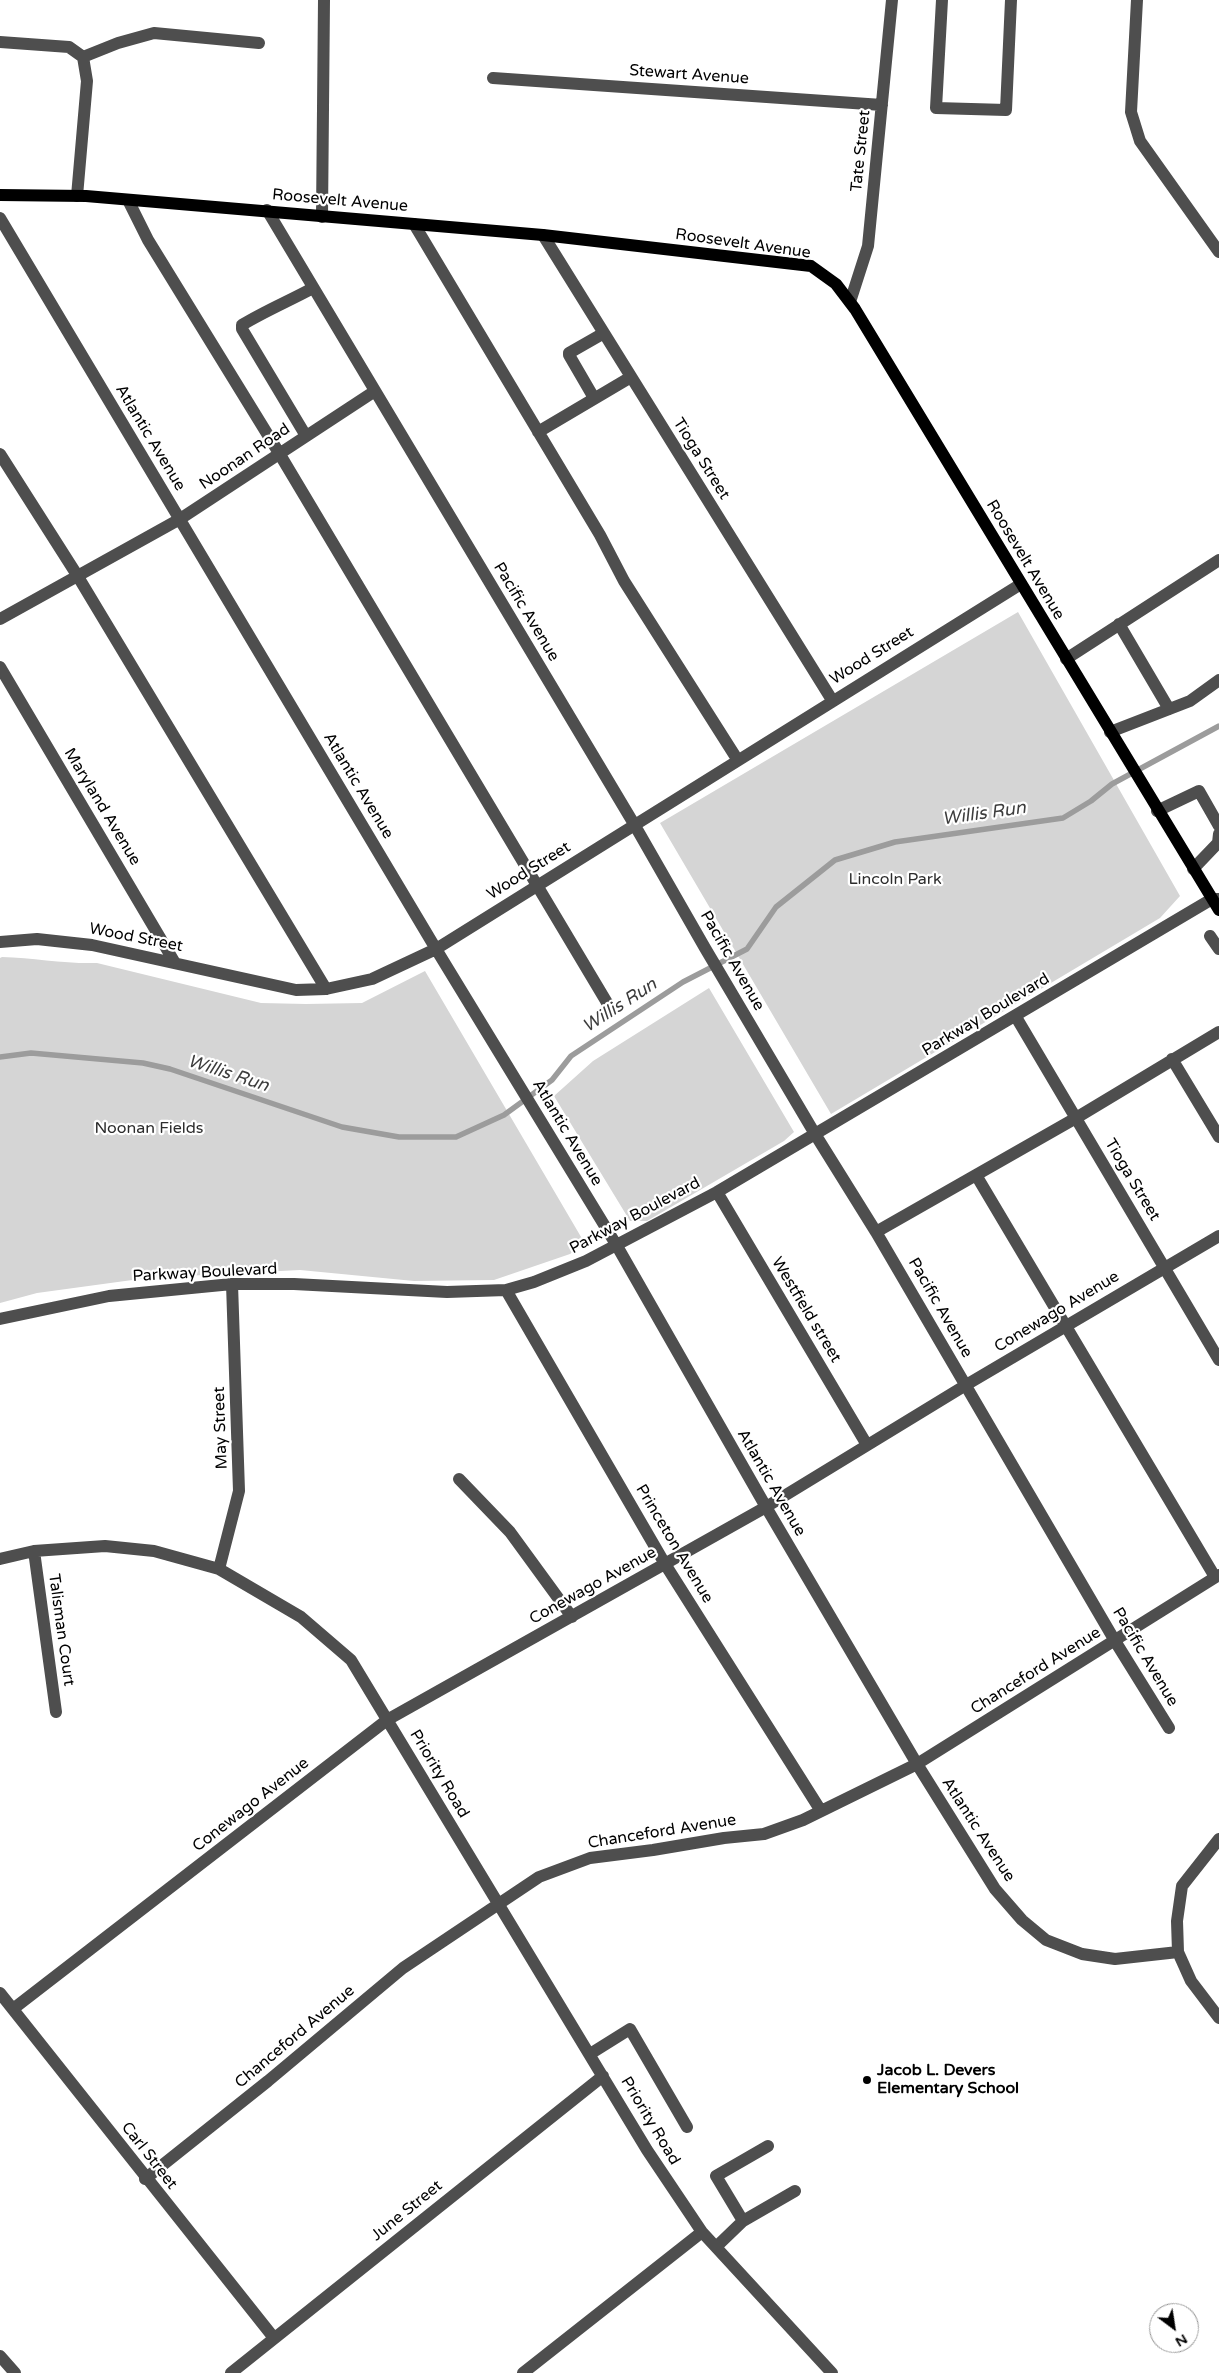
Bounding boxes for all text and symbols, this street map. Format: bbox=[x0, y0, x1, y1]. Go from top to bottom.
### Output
street label: Stewart Avenue bbox=[629, 61, 749, 89]
street label: Tate Street bbox=[847, 109, 875, 193]
street label: Roosevelt Avenue bbox=[271, 185, 409, 217]
street label: Roosevelt Avenue bbox=[674, 225, 812, 263]
street label: Atlantic Avenue bbox=[111, 382, 189, 494]
street label: Tioga Street bbox=[668, 415, 734, 503]
street label: Noonan Road bbox=[196, 420, 294, 494]
street label: Roosevelt Avenue bbox=[982, 497, 1068, 623]
street label: Pacific Avenue bbox=[489, 559, 563, 665]
street label: Wood Street bbox=[827, 623, 917, 689]
street label: Atlantic Avenue bbox=[319, 730, 397, 842]
street label: Maryland Avenue bbox=[59, 745, 145, 869]
water label: Willis Run bbox=[941, 797, 1027, 831]
street label: Wood Street bbox=[484, 838, 574, 904]
park label: Lincoln Park bbox=[848, 870, 942, 890]
street label: Pacific Avenue bbox=[696, 908, 768, 1014]
street label: Wood Street bbox=[88, 920, 184, 956]
street label: Parkway Boulevard bbox=[919, 969, 1053, 1061]
water label: Willis Run bbox=[579, 974, 661, 1038]
water label: Willis Run bbox=[185, 1051, 271, 1097]
street label: Atlantic Avenue bbox=[528, 1077, 606, 1189]
park label: Noonan Fields bbox=[94, 1119, 204, 1139]
street label: Tioga Street bbox=[1100, 1136, 1164, 1224]
street label: Parkway Boulevard bbox=[566, 1173, 704, 1259]
street label: Westfield street bbox=[767, 1254, 845, 1366]
street label: Pacific Avenue bbox=[904, 1255, 976, 1361]
street label: Parkway Boulevard bbox=[132, 1260, 278, 1286]
street label: Conewago Avenue bbox=[991, 1267, 1123, 1357]
street label: May Street bbox=[210, 1386, 232, 1470]
street label: Atlantic Avenue bbox=[733, 1426, 809, 1540]
street label: Princeton Avenue bbox=[631, 1481, 717, 1607]
street label: Conewago Avenue bbox=[526, 1543, 660, 1629]
street label: Talisman Court bbox=[44, 1573, 78, 1687]
street label: Pacific Avenue bbox=[1108, 1604, 1182, 1710]
street label: Chanceford Avenue bbox=[967, 1623, 1105, 1719]
street label: Priority Road bbox=[405, 1726, 473, 1822]
street label: Conewago Avenue bbox=[189, 1754, 313, 1856]
street label: Atlantic Avenue bbox=[937, 1774, 1019, 1886]
street label: Chanceford Avenue bbox=[586, 1811, 738, 1853]
street label: Chanceford Avenue bbox=[231, 1981, 359, 2093]
place label: Jacob L. Devers Elementary School bbox=[877, 2061, 1019, 2099]
street label: Priority Road bbox=[616, 2073, 684, 2169]
marker: Jacob L. Devers Elementary School bbox=[861, 2074, 873, 2086]
street label: Carl Street bbox=[117, 2119, 181, 2193]
street label: June Street bbox=[368, 2177, 446, 2245]
north arrow bbox=[1149, 2303, 1199, 2353]
text: N bbox=[1172, 2330, 1191, 2351]

